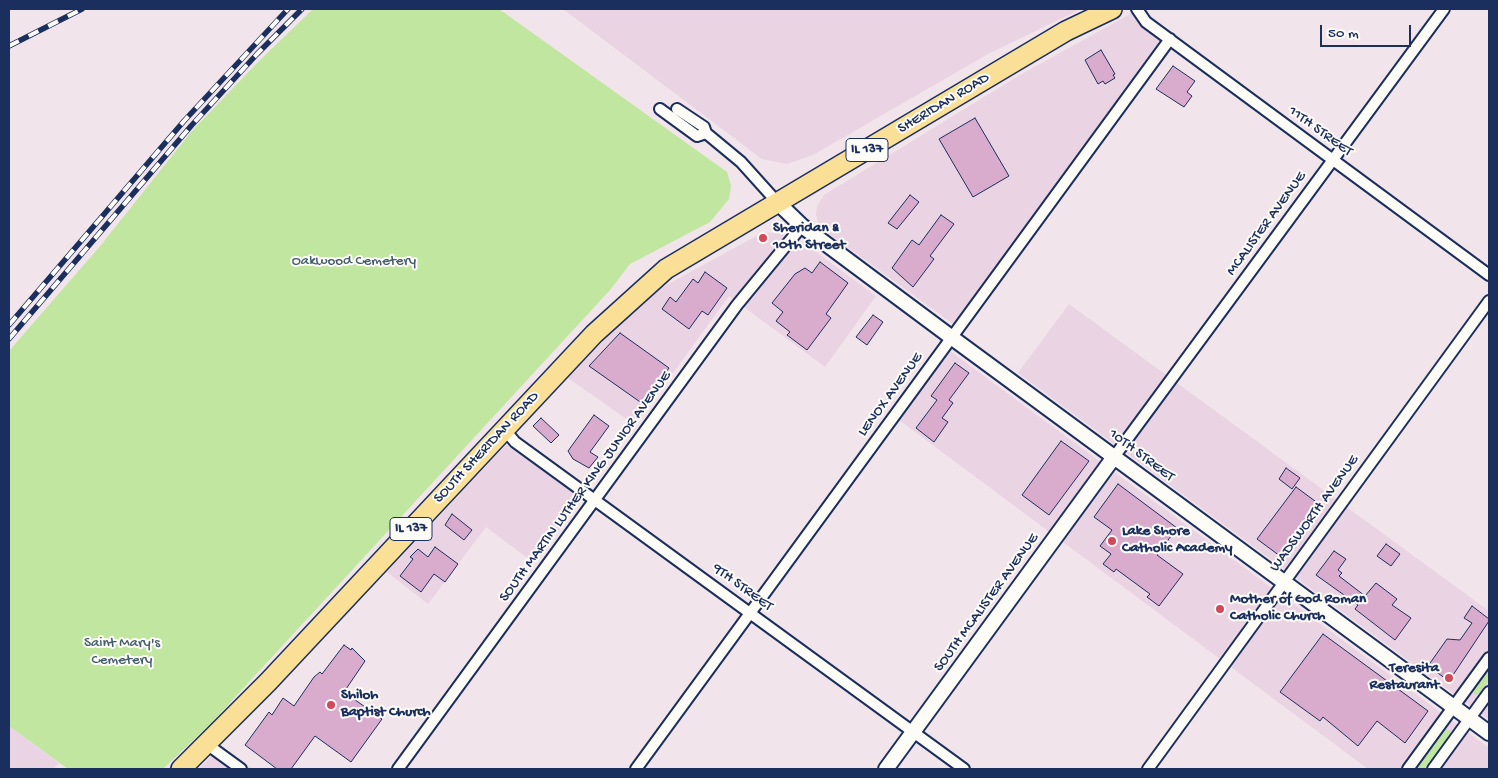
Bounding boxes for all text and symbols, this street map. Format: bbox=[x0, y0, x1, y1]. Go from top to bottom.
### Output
scale bar bbox=[1323, 15, 1414, 47]
text: 50 m bbox=[1328, 25, 1359, 43]
street label: SHERIDAN ROAD bbox=[895, 70, 993, 138]
street label: 11TH STREET bbox=[1284, 103, 1356, 161]
road number: IL 137 bbox=[846, 138, 888, 162]
street label: MCALISTER AVENUE bbox=[1223, 168, 1311, 280]
place label: Sheridan & 10th Street bbox=[773, 220, 845, 255]
marker: Sheridan & 10th Street bbox=[757, 232, 769, 244]
park label: Oakwood Cemetery bbox=[292, 253, 416, 271]
street label: LENOX AVENUE bbox=[854, 349, 928, 441]
street label: SOUTH MARTIN LUTHER KING JUNIOR AVENUE bbox=[496, 368, 676, 606]
street label: SOUTH SHERIDAN ROAD bbox=[431, 388, 543, 508]
street label: 10TH STREET bbox=[1105, 425, 1177, 487]
street label: WADSWORTH AVENUE bbox=[1267, 452, 1363, 576]
road number: IL 137 bbox=[390, 518, 432, 540]
place label: Lake Shore Catholic Academy bbox=[1122, 523, 1232, 558]
street label: SOUTH MCALISTER AVENUE bbox=[931, 530, 1043, 676]
marker: Lake Shore Catholic Academy bbox=[1106, 535, 1118, 547]
street label: 9TH STREET bbox=[708, 560, 776, 616]
place label: Mother of God Roman Catholic Church bbox=[1230, 591, 1366, 626]
marker: Mother of God Roman Catholic Church bbox=[1214, 603, 1226, 615]
park label: Saint Mary's Cemetery bbox=[84, 635, 160, 670]
place label: Teresita Restaurant bbox=[1370, 660, 1439, 695]
marker: Teresita Restaurant bbox=[1443, 672, 1455, 684]
place label: Shiloh Baptist Church bbox=[341, 687, 431, 722]
marker: Shiloh Baptist Church bbox=[325, 699, 337, 711]

